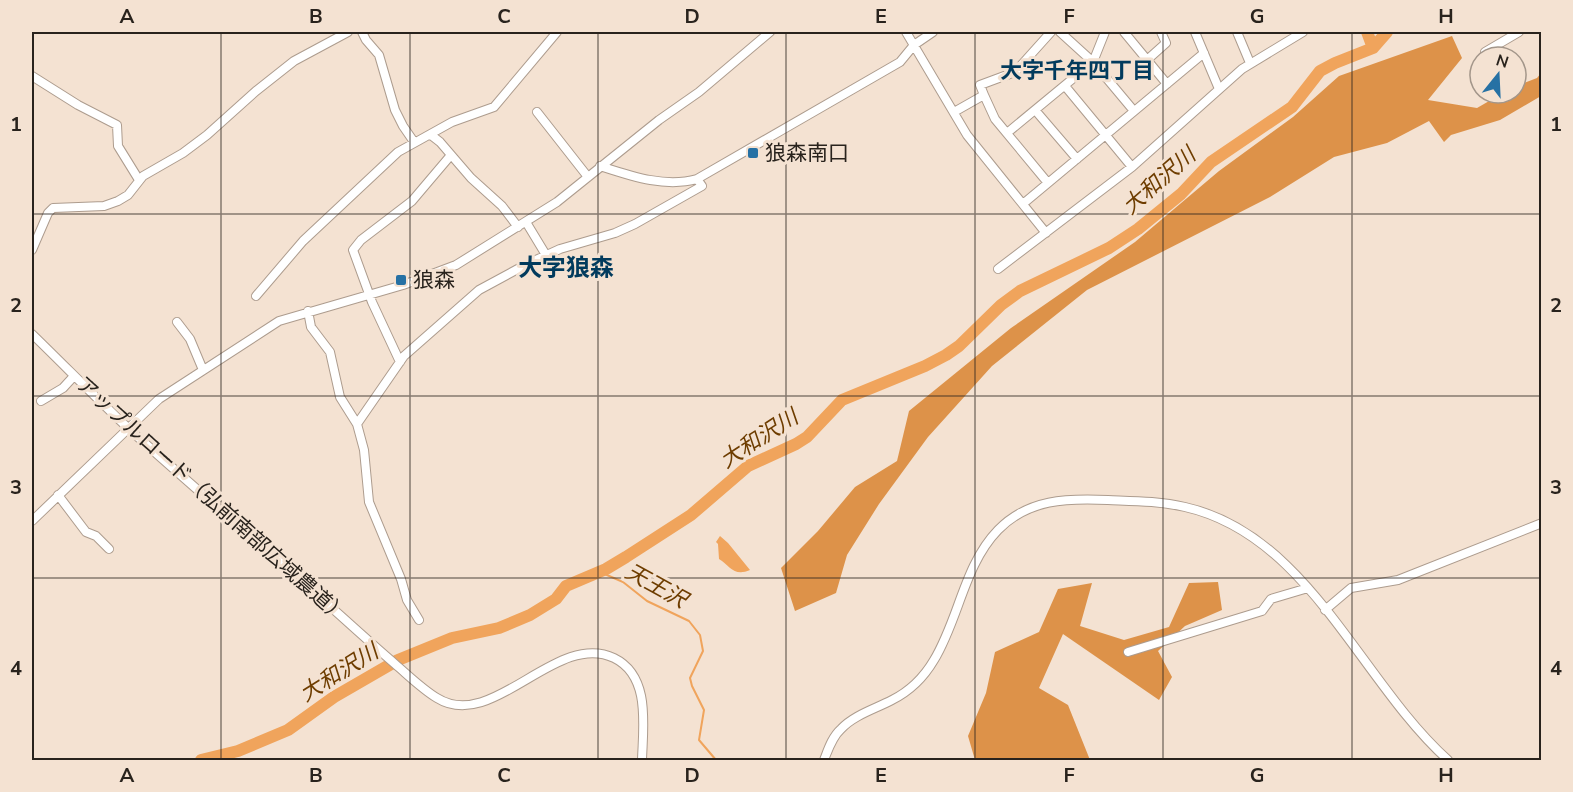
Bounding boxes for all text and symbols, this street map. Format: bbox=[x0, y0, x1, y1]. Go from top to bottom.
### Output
text: A bbox=[120, 3, 135, 30]
text: B bbox=[309, 3, 323, 30]
text: C bbox=[497, 3, 511, 30]
text: D bbox=[684, 3, 700, 30]
text: E bbox=[875, 3, 887, 30]
text: F bbox=[1063, 3, 1075, 30]
text: G bbox=[1250, 3, 1264, 30]
text: H bbox=[1438, 3, 1454, 30]
north arrow bbox=[1468, 45, 1528, 105]
text: N bbox=[1493, 49, 1511, 74]
district label: 大字千年四丁目 bbox=[1000, 56, 1154, 86]
text: 1 bbox=[10, 111, 22, 138]
text: 1 bbox=[1550, 111, 1562, 138]
place label: 狼森南口 bbox=[765, 139, 849, 167]
water label: 大和沢川 bbox=[1116, 140, 1204, 221]
marker: 狼森南口 bbox=[746, 146, 760, 160]
district label: 大字狼森 bbox=[518, 252, 614, 284]
place label: 狼森 bbox=[413, 266, 455, 294]
marker: 狼森 bbox=[394, 273, 408, 287]
text: 2 bbox=[10, 292, 22, 319]
text: 2 bbox=[1550, 292, 1562, 319]
street label: アップルロード（弘前南部広域農道） bbox=[70, 370, 354, 630]
water label: 大和沢川 bbox=[714, 401, 806, 476]
text: 3 bbox=[10, 474, 22, 501]
text: 3 bbox=[1550, 474, 1562, 501]
water label: 天王沢 bbox=[620, 557, 695, 617]
water label: 大和沢川 bbox=[294, 636, 386, 709]
text: 4 bbox=[10, 655, 22, 682]
text: 4 bbox=[1550, 655, 1562, 682]
text: A bbox=[120, 762, 135, 789]
text: B bbox=[309, 762, 323, 789]
text: C bbox=[497, 762, 511, 789]
text: D bbox=[684, 762, 700, 789]
text: E bbox=[875, 762, 887, 789]
text: F bbox=[1063, 762, 1075, 789]
text: G bbox=[1250, 762, 1264, 789]
text: H bbox=[1438, 762, 1454, 789]

